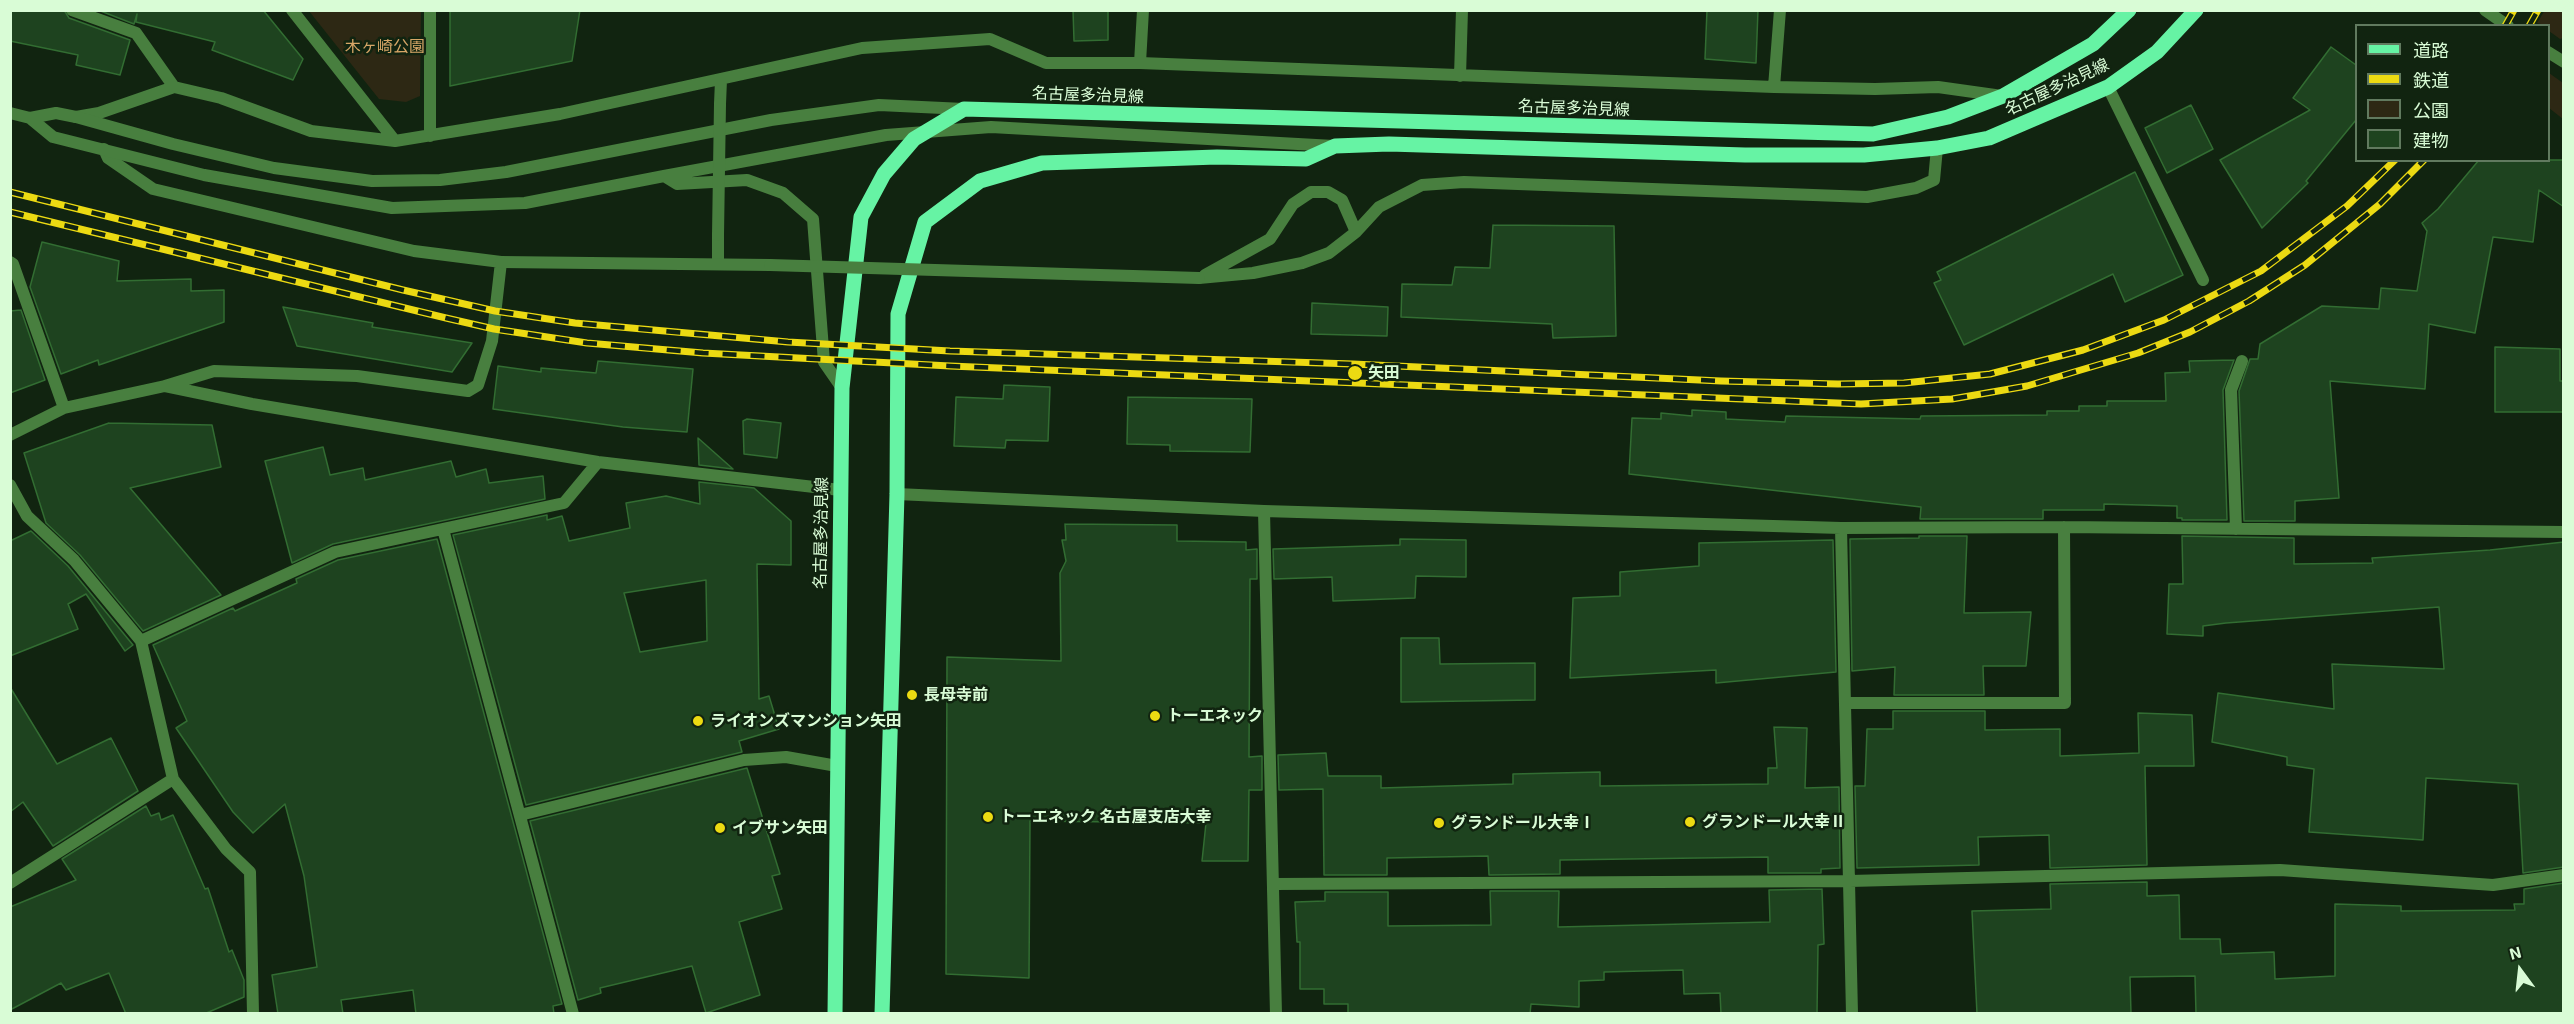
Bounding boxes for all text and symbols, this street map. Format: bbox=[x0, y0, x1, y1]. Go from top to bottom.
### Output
legend bbox=[2355, 24, 2550, 162]
park label: 木ヶ崎公園 bbox=[345, 37, 425, 57]
text: 道路 bbox=[2413, 39, 2449, 61]
street label: 名古屋多治見線 bbox=[2002, 55, 2112, 119]
text: 鉄道 bbox=[2413, 69, 2449, 91]
street label: 名古屋多治見線 bbox=[1032, 83, 1144, 107]
street label: 名古屋多治見線 bbox=[1518, 96, 1630, 120]
text: 公園 bbox=[2413, 99, 2449, 121]
text: 建物 bbox=[2413, 129, 2449, 151]
place label: 矢田 bbox=[1368, 363, 1400, 383]
marker: 矢田 bbox=[1346, 364, 1364, 382]
street label: 名古屋多治見線 bbox=[810, 477, 832, 589]
place label: 長母寺前 bbox=[924, 685, 988, 705]
marker: 長母寺前 bbox=[905, 688, 919, 702]
place label: トーエネック bbox=[1167, 706, 1263, 726]
marker: トーエネック bbox=[1148, 709, 1162, 723]
place label: ライオンズマンション矢田 bbox=[710, 711, 902, 731]
marker: ライオンズマンション矢田 bbox=[691, 714, 705, 728]
place label: トーエネック 名古屋支店大幸 bbox=[1000, 807, 1211, 827]
marker: トーエネック 名古屋支店大幸 bbox=[981, 810, 995, 824]
place label: グランドール大幸Ⅱ bbox=[1702, 812, 1846, 832]
place label: グランドール大幸Ⅰ bbox=[1451, 813, 1595, 833]
marker: グランドール大幸Ⅱ bbox=[1683, 815, 1697, 829]
marker: グランドール大幸Ⅰ bbox=[1432, 816, 1446, 830]
place label: イブサン矢田 bbox=[732, 818, 828, 838]
marker: イブサン矢田 bbox=[713, 821, 727, 835]
north arrow bbox=[2490, 940, 2550, 1000]
text: N bbox=[2507, 941, 2523, 963]

